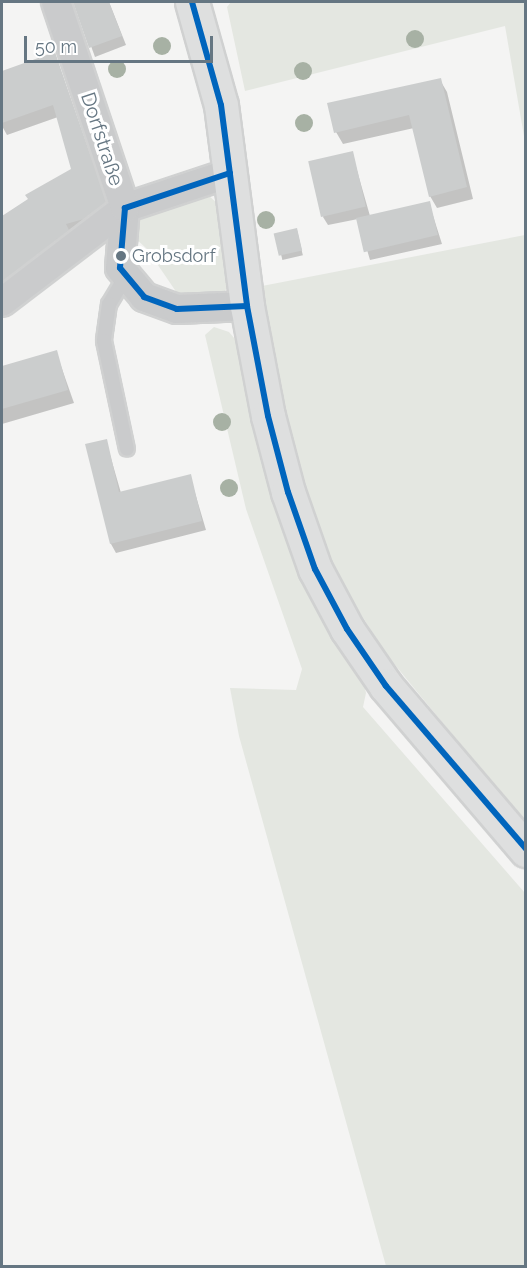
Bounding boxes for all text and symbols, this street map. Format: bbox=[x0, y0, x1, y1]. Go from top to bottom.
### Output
scale bar bbox=[27, 24, 216, 62]
text: 50 m bbox=[35, 36, 77, 57]
street label: Dorfstraße bbox=[76, 89, 128, 189]
place label: Grobsdorf bbox=[132, 245, 216, 267]
marker: Grobsdorf bbox=[115, 250, 127, 262]

